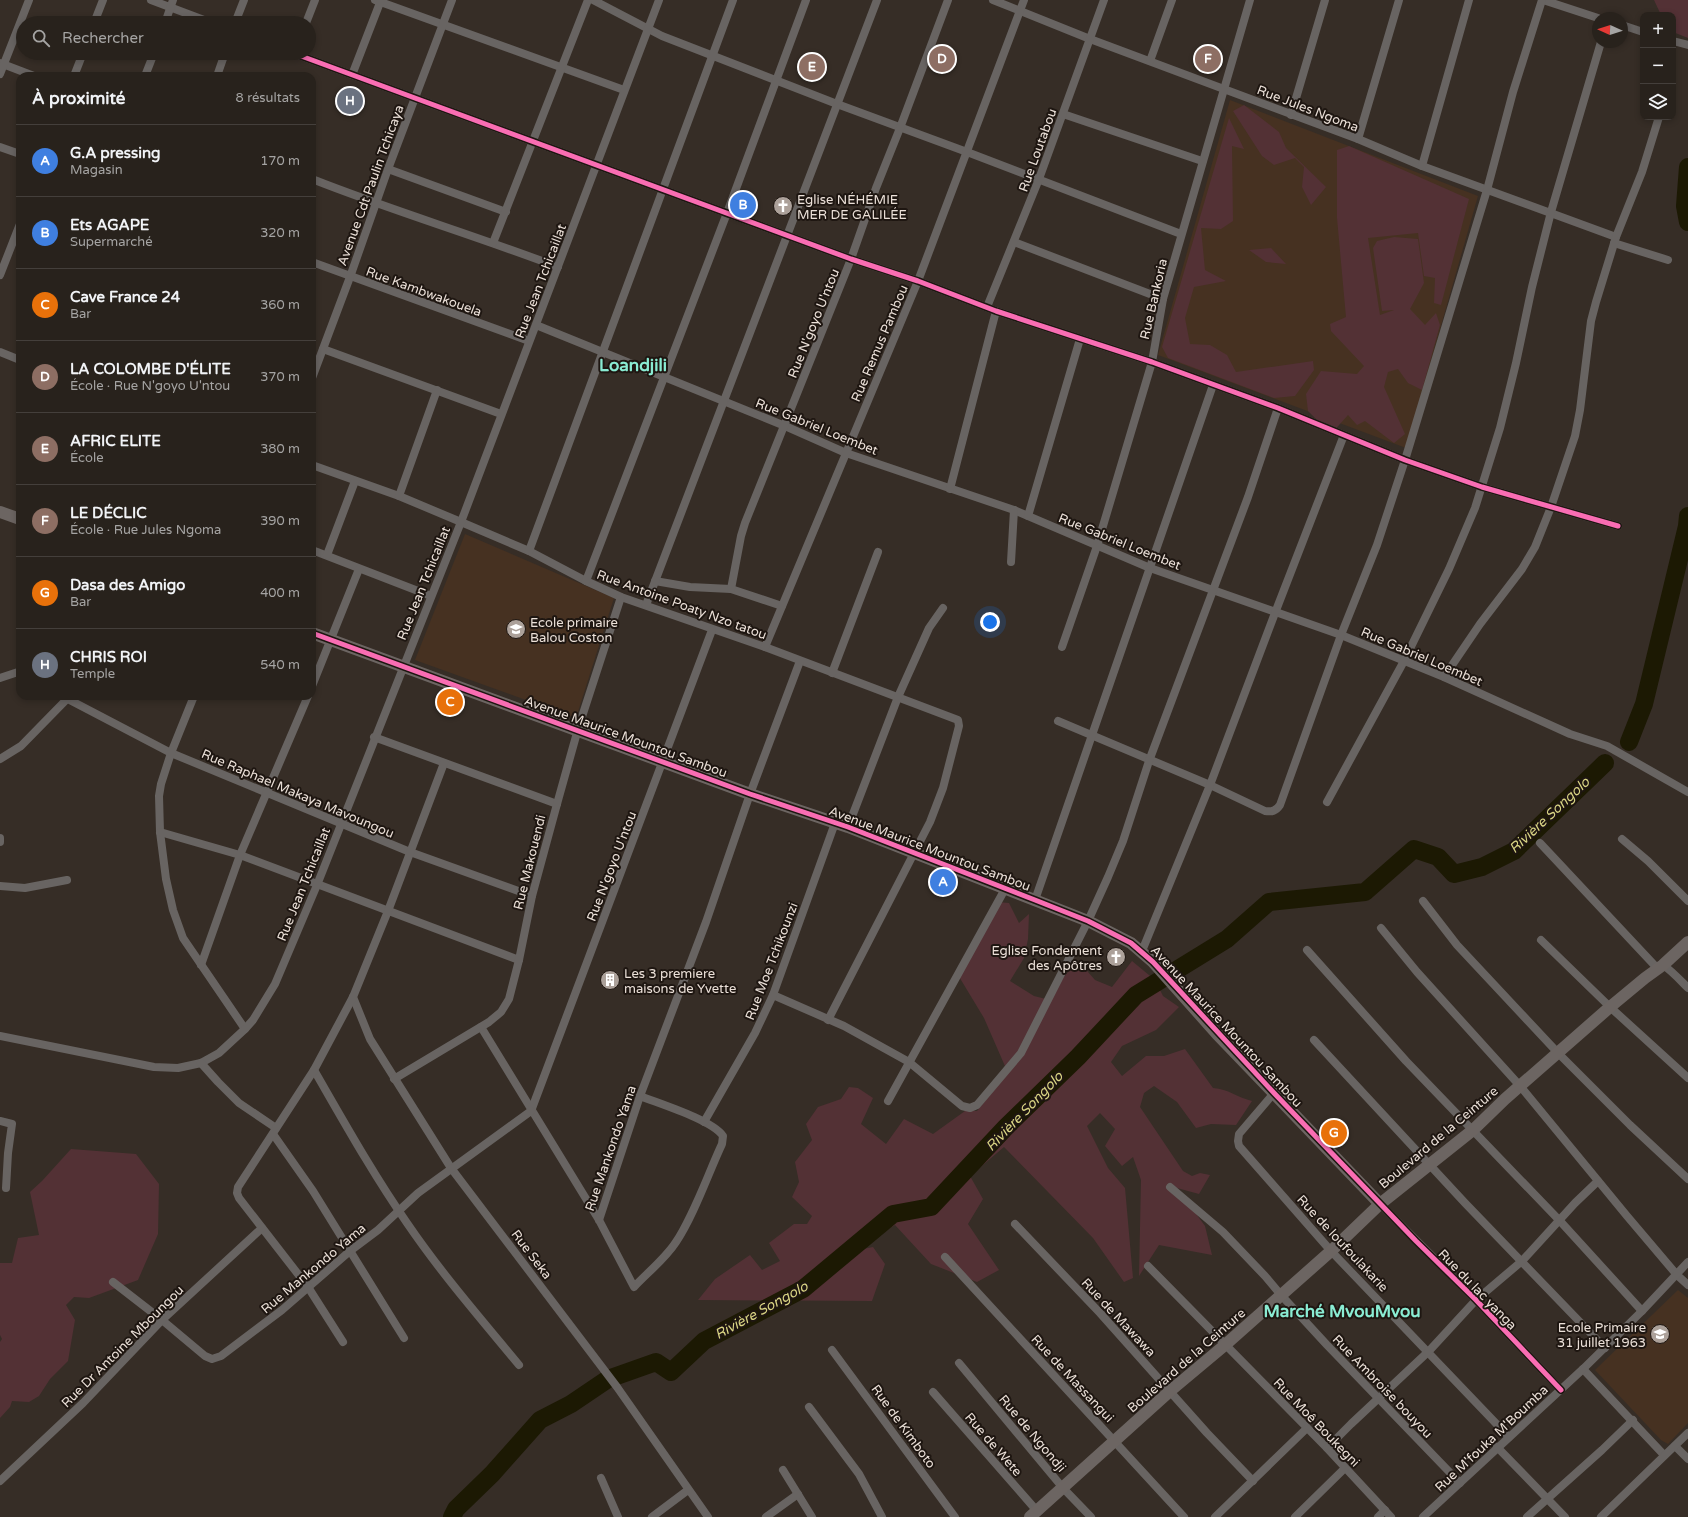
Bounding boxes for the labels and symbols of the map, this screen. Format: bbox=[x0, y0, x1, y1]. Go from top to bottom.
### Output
north arrow bbox=[1592, 12, 1628, 48]
pin: D bbox=[929, 44, 955, 74]
pin: F bbox=[1195, 44, 1221, 74]
pin: E bbox=[799, 52, 825, 82]
street label: Rue Jules Ngoma bbox=[1254, 82, 1361, 136]
pin: H bbox=[337, 86, 363, 116]
street label: Avenue Cdt Paulin Tchicaya bbox=[334, 103, 408, 268]
street label: Rue Loutabou bbox=[1015, 106, 1060, 194]
pin: B bbox=[730, 190, 756, 220]
place label: Eglise NÉHÉMIE MER DE GALILÉE bbox=[797, 192, 907, 223]
church icon: Eglise NÉHÉMIE MER DE GALILÉE bbox=[772, 195, 794, 217]
street label: Rue Jean Tchicaillat bbox=[512, 222, 570, 341]
street label: Rue Bankoria bbox=[1137, 257, 1171, 341]
street label: Rue Kambwakouela bbox=[364, 264, 484, 320]
street label: Rue N'goyo U'ntou bbox=[785, 266, 843, 380]
street label: Rue Remus Pambou bbox=[848, 282, 912, 404]
district label: Loandjili bbox=[599, 355, 667, 376]
street label: Rue Gabriel Loembet bbox=[753, 395, 880, 459]
street label: Rue Gabriel Loembet bbox=[1056, 510, 1183, 574]
street label: Rue Jean Tchicaillat bbox=[394, 524, 454, 643]
street label: Rue Antoine Poaty Nzo tatou bbox=[594, 567, 769, 643]
your location bbox=[980, 612, 1000, 632]
place label: Ecole primaire Balou Coston bbox=[530, 615, 618, 646]
school or university icon: Ecole primaire Balou Coston bbox=[505, 618, 527, 640]
street label: Rue Gabriel Loembet bbox=[1358, 624, 1485, 690]
pin: C bbox=[437, 687, 463, 717]
street label: Avenue Maurice Mountou Sambou bbox=[522, 693, 729, 781]
street label: Rue Raphael Makaya Mavoungou bbox=[199, 746, 396, 842]
water label: Rivière Songolo bbox=[1506, 773, 1594, 857]
street label: Avenue Maurice Mountou Sambou bbox=[827, 802, 1033, 894]
street label: Rue N'goyo U'ntou bbox=[584, 809, 640, 924]
street label: Rue Makouendi bbox=[510, 813, 549, 911]
street label: Rue Jean Tchicaillat bbox=[274, 825, 334, 944]
pin: A bbox=[930, 867, 956, 897]
street label: Rue Moe Tchikounzi bbox=[742, 900, 802, 1022]
place label: Eglise Fondement des Apôtres bbox=[991, 943, 1102, 974]
street label: Avenue Maurice Mountou Sambou bbox=[1147, 943, 1305, 1111]
church icon: Eglise Fondement des Apôtres bbox=[1105, 946, 1127, 968]
place label: Les 3 premiere maisons de Yvette bbox=[624, 966, 736, 997]
building icon: Les 3 premiere maisons de Yvette bbox=[599, 969, 621, 991]
water label: Rivière Songolo bbox=[982, 1067, 1068, 1155]
street label: Rue Mankondo Yama bbox=[582, 1083, 640, 1213]
street label: Boulevard de la Ceinture bbox=[1376, 1083, 1502, 1192]
pin: G bbox=[1321, 1118, 1347, 1148]
street label: Rue de loufoulakarie bbox=[1293, 1192, 1391, 1295]
street label: Rue Mankondo Yama bbox=[258, 1220, 369, 1317]
street label: Rue Seka bbox=[507, 1227, 555, 1282]
street label: Rue du lac yanga bbox=[1435, 1246, 1520, 1333]
street label: Rue de Mawawa bbox=[1078, 1275, 1159, 1360]
water label: Rivière Songolo bbox=[712, 1277, 812, 1343]
street label: Rue Dr Antoine Mboungou bbox=[58, 1282, 187, 1411]
district label: Marché MvouMvou bbox=[1263, 1301, 1421, 1322]
street label: Boulevard de la Ceinture bbox=[1124, 1305, 1249, 1416]
place label: Ecole Primaire 31 juillet 1963 bbox=[1557, 1320, 1646, 1351]
school or university icon: Ecole Primaire 31 juillet 1963 bbox=[1649, 1323, 1671, 1345]
street label: Rue de Massangui bbox=[1028, 1332, 1117, 1426]
street label: Rue Ambroise bouyou bbox=[1329, 1332, 1436, 1442]
street label: Rue Moê Boukegni bbox=[1270, 1375, 1363, 1470]
street label: Rue de Kimboto bbox=[867, 1382, 939, 1472]
street label: Rue M'fouka M'Boumba bbox=[1432, 1382, 1552, 1495]
street label: Rue de Ngondji bbox=[995, 1392, 1069, 1476]
street label: Rue de Wete bbox=[961, 1410, 1025, 1480]

